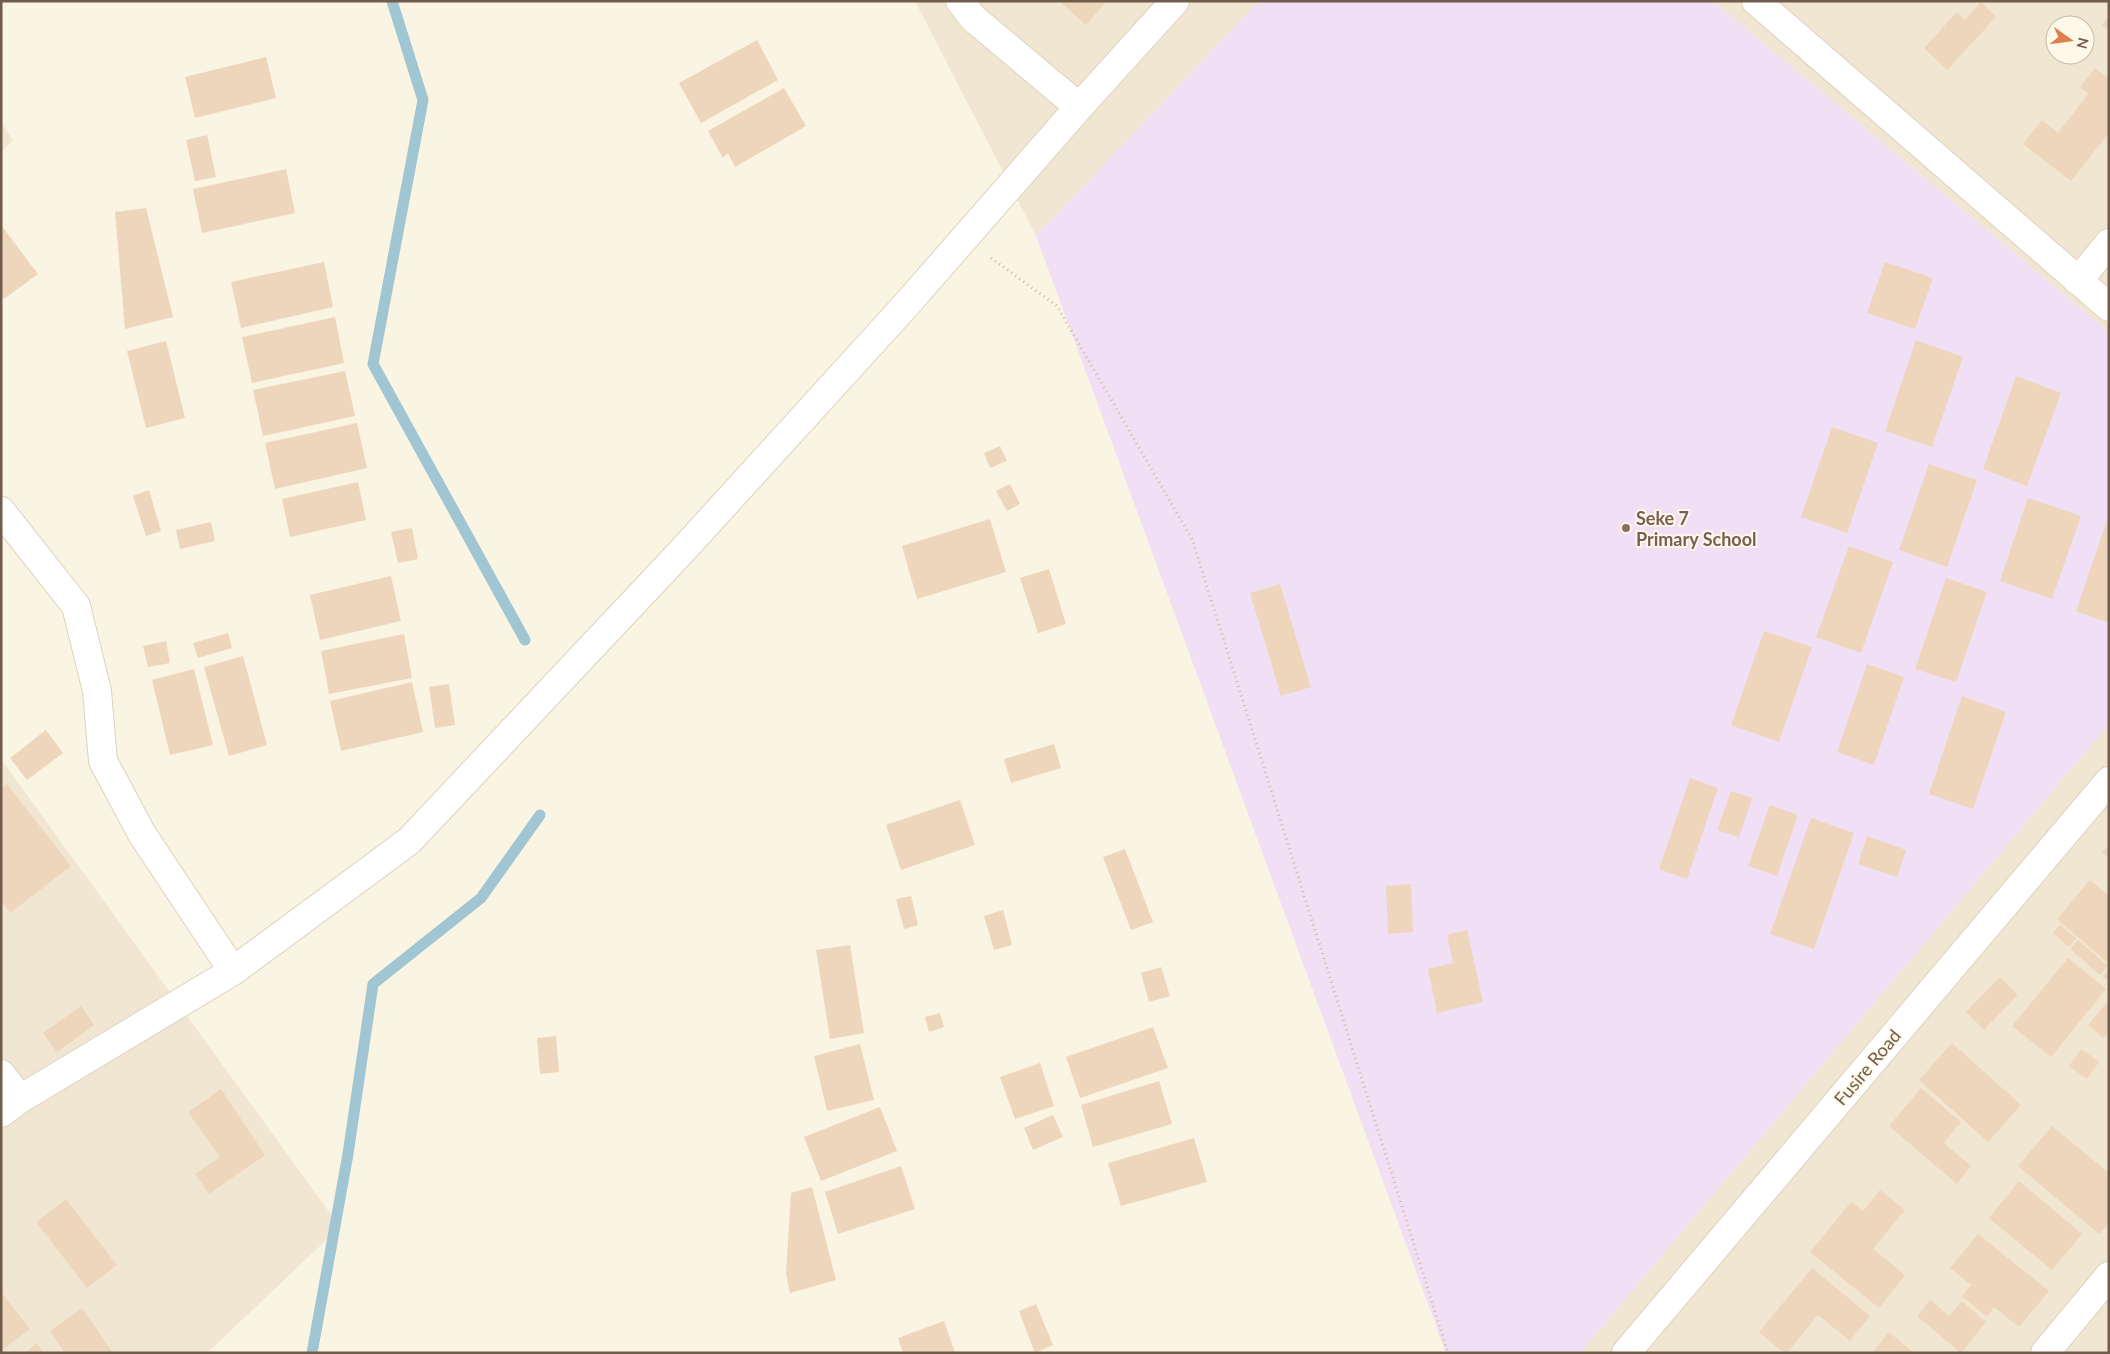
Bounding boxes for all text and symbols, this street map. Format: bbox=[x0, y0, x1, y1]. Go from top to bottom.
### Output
north arrow bbox=[2045, 15, 2095, 65]
text: N bbox=[2074, 36, 2093, 51]
place label: Seke 7 Primary School bbox=[1636, 507, 1756, 550]
marker: Seke 7 Primary School bbox=[1620, 522, 1632, 534]
street label: Fusire Road bbox=[1829, 1025, 1905, 1109]

